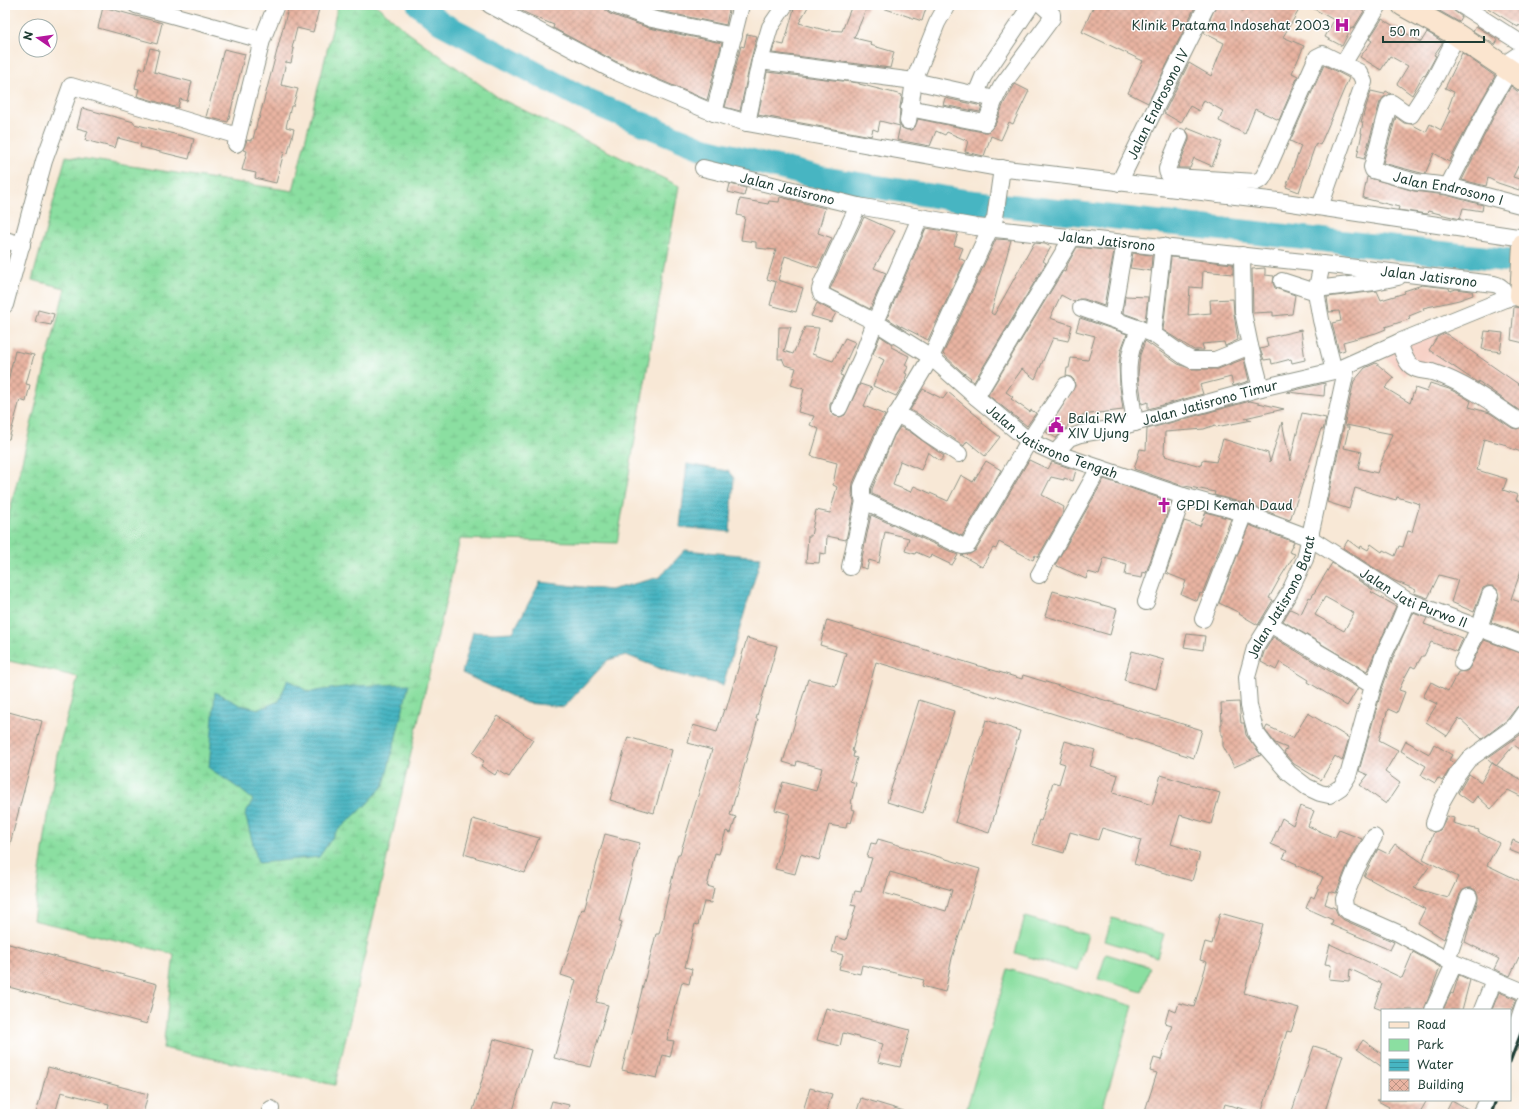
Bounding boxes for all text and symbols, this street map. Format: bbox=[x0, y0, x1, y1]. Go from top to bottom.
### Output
place label: Klinik Pratama Indosehat 2003 bbox=[1132, 15, 1330, 34]
hospital icon: Klinik Pratama Indosehat 2003 bbox=[1333, 16, 1351, 34]
north arrow bbox=[18, 18, 58, 58]
scale bar bbox=[1383, 18, 1484, 44]
text: 50 m bbox=[1389, 22, 1420, 40]
text: N bbox=[19, 29, 37, 42]
street label: Jalan Endrosono IV bbox=[1122, 45, 1193, 162]
street label: Jalan Endrosono I bbox=[1391, 166, 1506, 209]
street label: Jalan Jatisrono bbox=[738, 167, 837, 209]
street label: Jalan Jatisrono bbox=[1058, 226, 1156, 255]
street label: Jalan Jatisrono bbox=[1380, 261, 1478, 291]
street label: Jalan Jatisrono Timur bbox=[1140, 374, 1280, 429]
street label: Jalan Jatisrono Tengah bbox=[983, 399, 1121, 482]
place label: Balai RW XIV Ujung bbox=[1068, 408, 1129, 442]
public building icon: Balai RW XIV Ujung bbox=[1047, 416, 1065, 434]
place label: GPDI Kemah Daud bbox=[1176, 495, 1293, 514]
church icon: GPDI Kemah Daud bbox=[1155, 496, 1173, 514]
street label: Jalan Jatisrono Barat bbox=[1242, 534, 1319, 661]
street label: Jalan Jati Purwo II bbox=[1357, 563, 1470, 632]
legend bbox=[1381, 1009, 1511, 1101]
text: Road bbox=[1417, 1015, 1446, 1033]
text: Park bbox=[1417, 1035, 1444, 1053]
text: Water bbox=[1417, 1055, 1454, 1073]
text: Building bbox=[1417, 1075, 1464, 1093]

